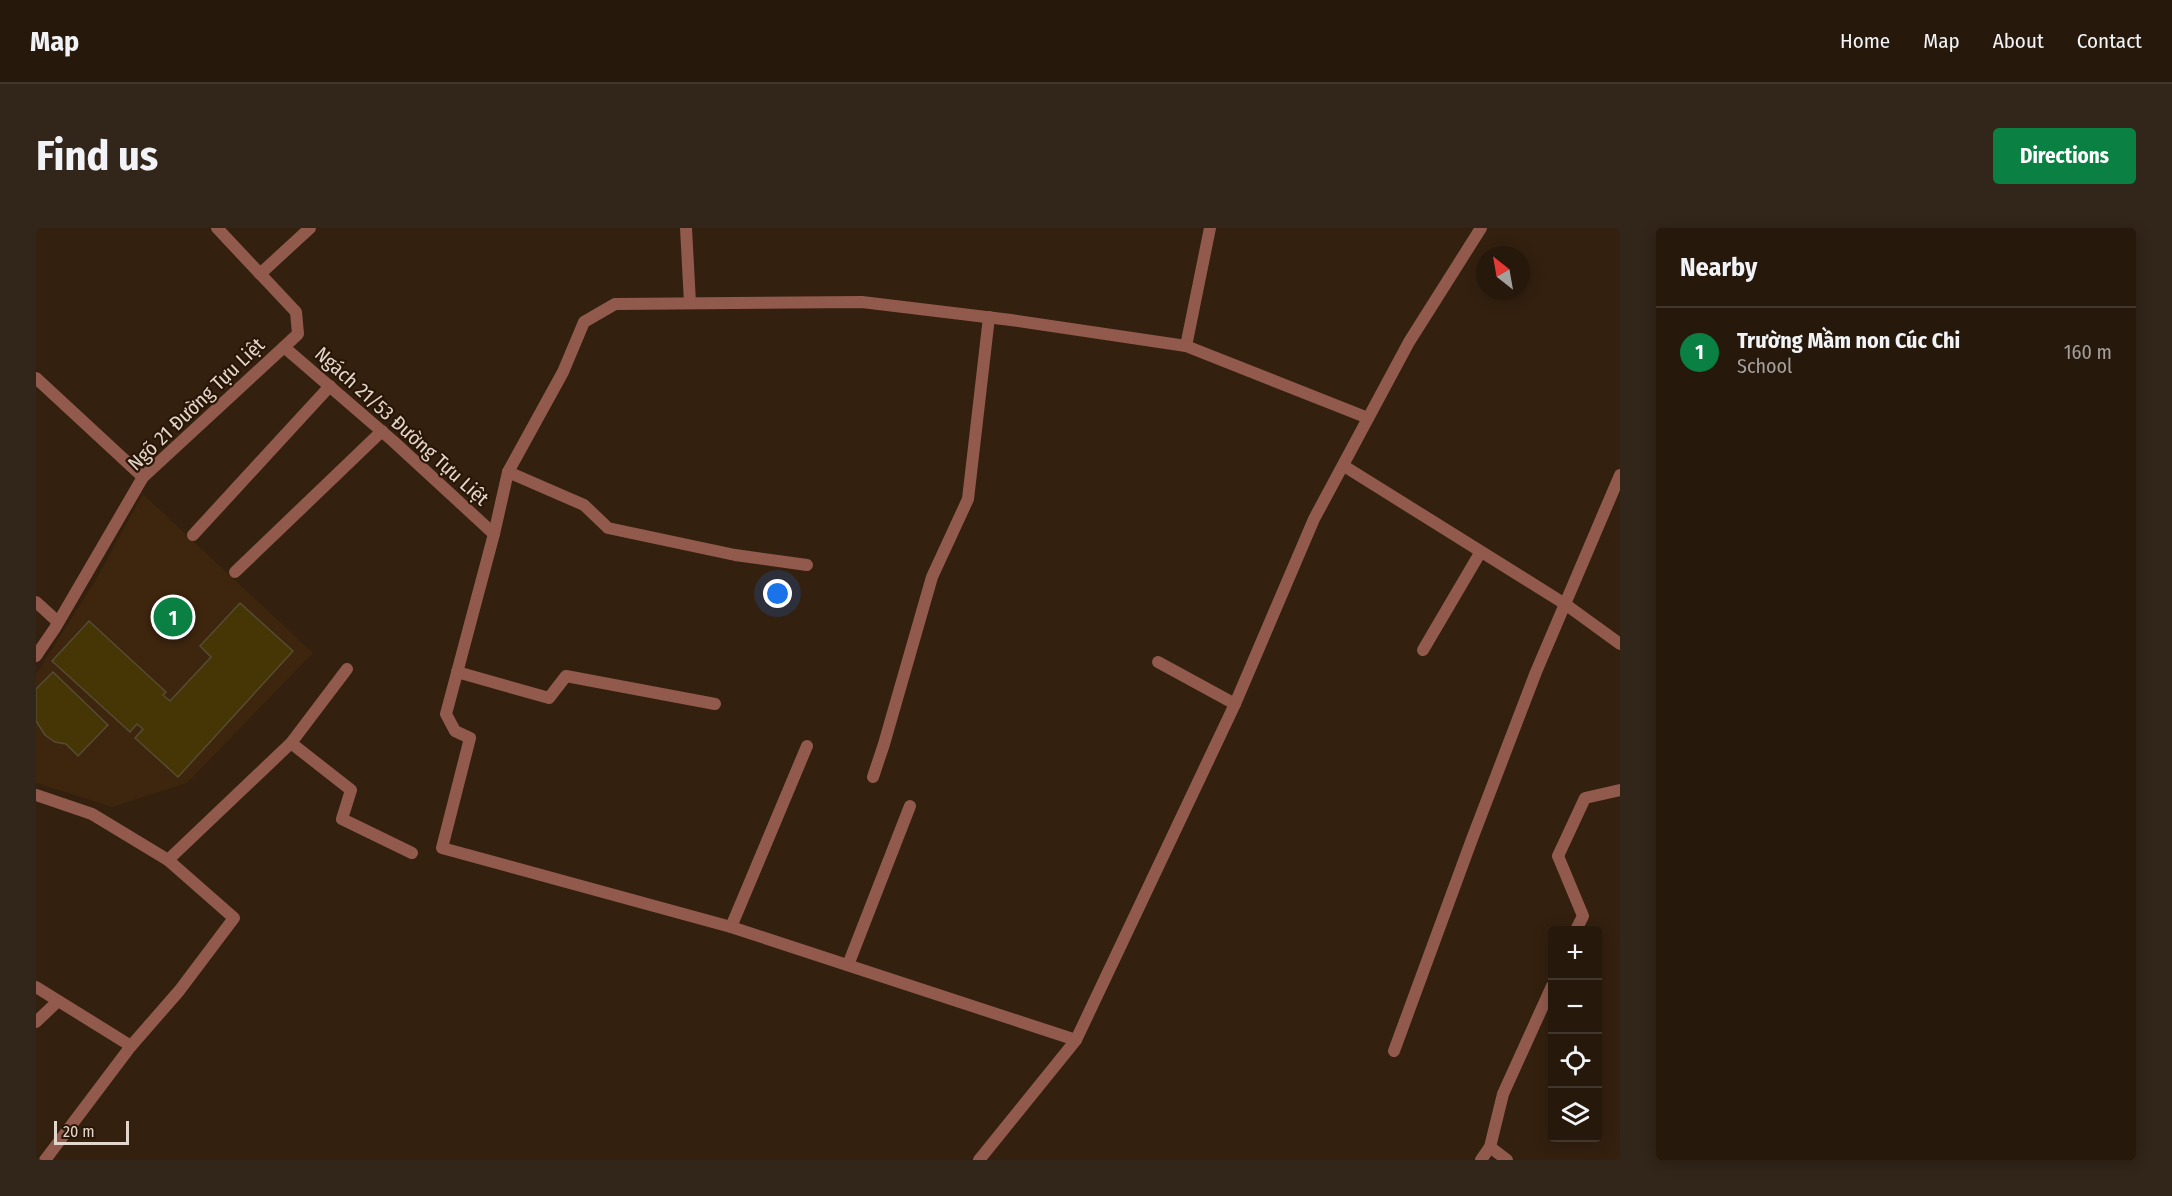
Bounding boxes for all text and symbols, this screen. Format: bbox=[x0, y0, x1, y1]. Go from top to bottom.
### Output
text: Map bbox=[30, 25, 79, 58]
text: Home bbox=[1840, 28, 1890, 54]
text: Map bbox=[1923, 28, 1960, 54]
text: About bbox=[1993, 28, 2044, 54]
text: Contact bbox=[2077, 28, 2142, 54]
button: Directions bbox=[1993, 128, 2136, 184]
text: Find us bbox=[36, 131, 158, 181]
north arrow bbox=[1476, 246, 1530, 300]
text: Nearby bbox=[1680, 252, 1757, 283]
text: Trường Mầm non Cúc Chi bbox=[1737, 327, 1960, 354]
street label: Ngõ 21 Đường Tựu Liệt bbox=[123, 332, 270, 475]
text: 1 bbox=[1695, 340, 1704, 364]
text: 160 m bbox=[2064, 340, 2112, 364]
street label: Ngách 21/53 Đường Tựu Liệt bbox=[310, 342, 494, 511]
text: School bbox=[1737, 354, 1792, 378]
your location bbox=[763, 579, 792, 608]
pin: 1 bbox=[154, 594, 192, 640]
map controls bbox=[1548, 926, 1602, 1142]
button: + bbox=[1548, 926, 1602, 980]
button: − bbox=[1548, 980, 1602, 1034]
button: locate bbox=[1548, 1034, 1602, 1088]
button: layers bbox=[1548, 1088, 1602, 1142]
scale bar bbox=[54, 1118, 129, 1146]
text: 20 m bbox=[63, 1122, 94, 1141]

